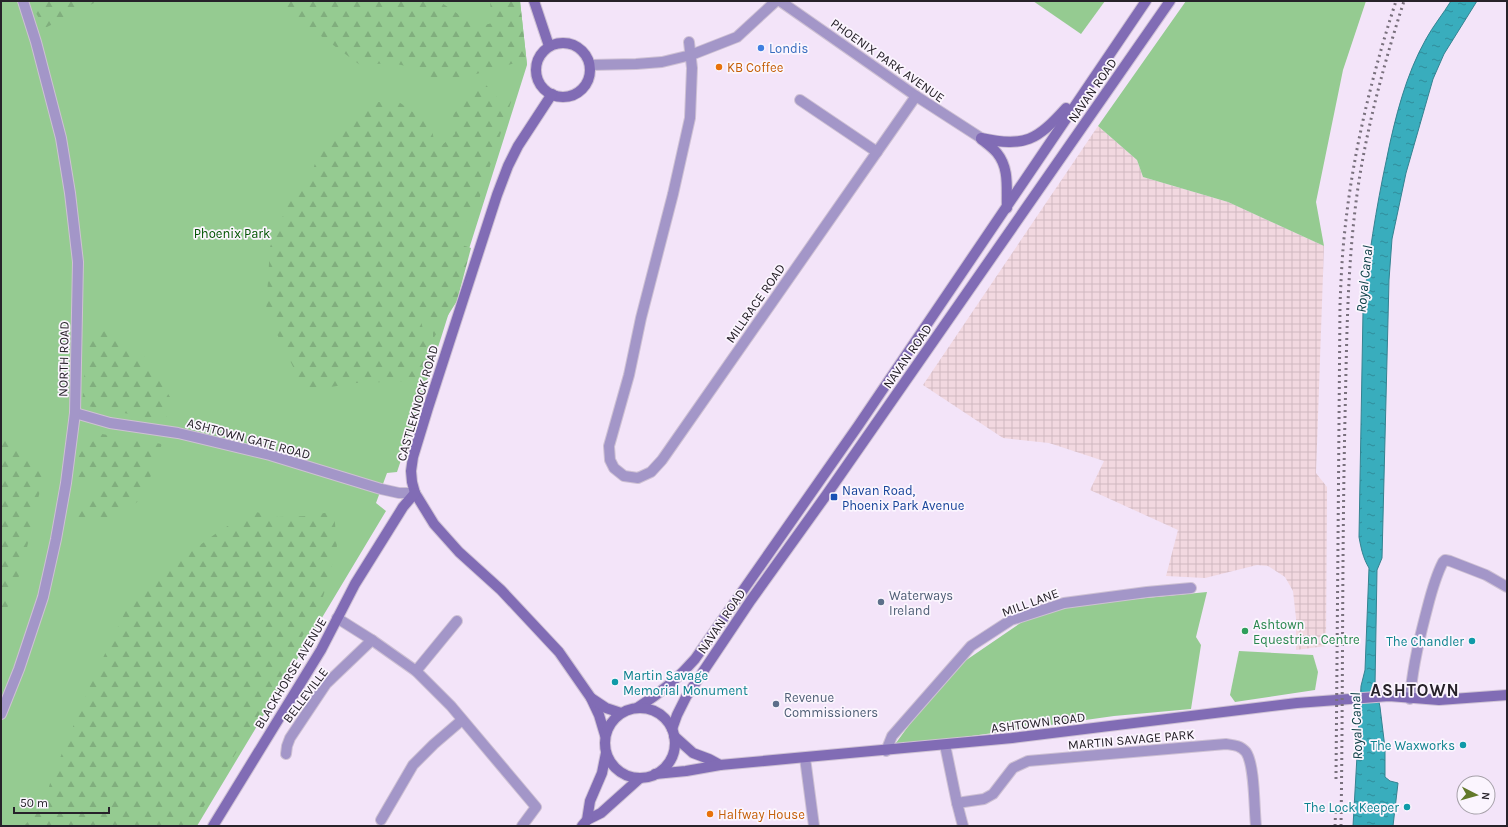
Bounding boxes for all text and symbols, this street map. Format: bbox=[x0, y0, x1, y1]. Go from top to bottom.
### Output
street label: PHOENIX PARK AVENUE bbox=[828, 16, 947, 105]
place label: Londis bbox=[769, 41, 809, 56]
marker: Londis bbox=[756, 43, 766, 53]
street label: NAVAN ROAD bbox=[1065, 55, 1120, 125]
place label: KB Coffee bbox=[727, 60, 784, 75]
marker: KB Coffee bbox=[714, 62, 724, 72]
park label: Phoenix Park bbox=[194, 226, 270, 241]
water label: Royal Canal bbox=[1353, 244, 1377, 313]
street label: MILLRACE ROAD bbox=[723, 261, 788, 346]
street label: NORTH ROAD bbox=[55, 321, 72, 397]
street label: NAVAN ROAD bbox=[880, 321, 935, 391]
street label: CASTLEKNOCK ROAD bbox=[394, 344, 441, 463]
street label: ASHTOWN GATE ROAD bbox=[186, 415, 312, 462]
place label: Navan Road, Phoenix Park Avenue bbox=[842, 483, 965, 513]
marker: Navan Road, Phoenix Park Avenue bbox=[829, 492, 839, 502]
street label: MILL LANE bbox=[1000, 585, 1061, 620]
street label: NAVAN ROAD bbox=[694, 586, 749, 656]
place label: Waterways Ireland bbox=[889, 588, 953, 618]
marker: Waterways Ireland bbox=[876, 597, 886, 607]
street label: BLACKHORSE AVENUE bbox=[251, 615, 330, 732]
place label: Ashtown Equestrian Centre bbox=[1253, 617, 1360, 648]
marker: Ashtown Equestrian Centre bbox=[1240, 626, 1250, 636]
place label: The Chandler bbox=[1386, 634, 1464, 649]
marker: The Chandler bbox=[1467, 636, 1477, 646]
street label: BELLEVILLE bbox=[280, 665, 331, 726]
place label: Martin Savage Memorial Monument bbox=[623, 668, 748, 698]
marker: Martin Savage Memorial Monument bbox=[610, 677, 620, 687]
district label: ASHTOWN bbox=[1370, 680, 1460, 700]
place label: Revenue Commissioners bbox=[784, 690, 878, 720]
water label: Royal Canal bbox=[1347, 692, 1366, 760]
marker: Revenue Commissioners bbox=[771, 699, 781, 709]
street label: ASHTOWN ROAD bbox=[990, 709, 1086, 736]
street label: MARTIN SAVAGE PARK bbox=[1067, 726, 1195, 752]
place label: The Waxworks bbox=[1370, 738, 1455, 753]
marker: The Waxworks bbox=[1458, 740, 1468, 750]
north arrow bbox=[1456, 775, 1496, 815]
scale bar bbox=[14, 789, 109, 815]
text: N bbox=[1479, 791, 1492, 801]
text: 50 m bbox=[20, 796, 48, 810]
place label: The Lock Keeper bbox=[1304, 800, 1399, 815]
marker: The Lock Keeper bbox=[1402, 802, 1412, 812]
place label: Halfway House bbox=[718, 807, 805, 822]
marker: Halfway House bbox=[705, 809, 715, 819]

